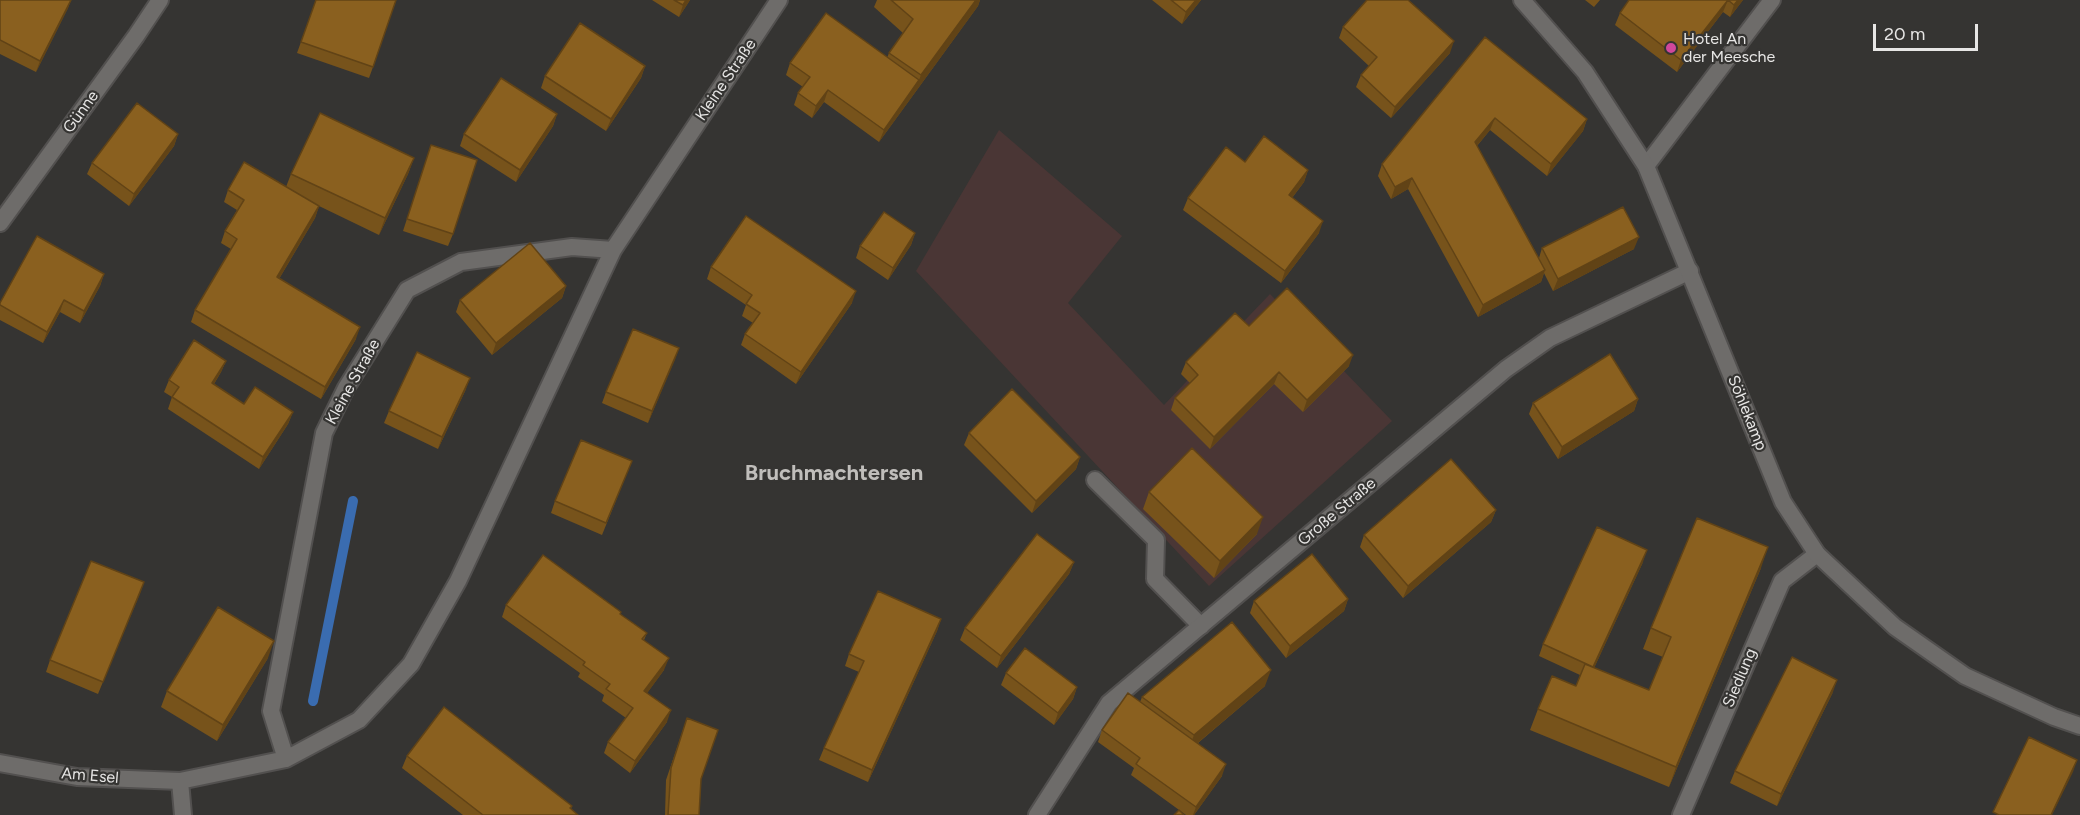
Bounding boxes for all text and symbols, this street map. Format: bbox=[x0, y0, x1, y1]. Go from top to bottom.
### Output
scale bar bbox=[1876, 12, 1981, 50]
text: 20 m bbox=[1884, 23, 1925, 45]
place label: Hotel An der Meesche bbox=[1683, 29, 1775, 67]
street label: Kleine Straße bbox=[692, 35, 760, 125]
marker: Hotel An der Meesche bbox=[1664, 41, 1678, 55]
street label: Günne bbox=[59, 87, 103, 137]
street label: Kleine Straße bbox=[322, 336, 384, 428]
street label: Söhlekamp bbox=[1723, 373, 1771, 453]
district label: Bruchmachtersen bbox=[745, 461, 923, 487]
street label: Große Straße bbox=[1294, 474, 1380, 550]
street label: Siedlung bbox=[1719, 646, 1761, 710]
street label: Am Esel bbox=[60, 764, 120, 788]

